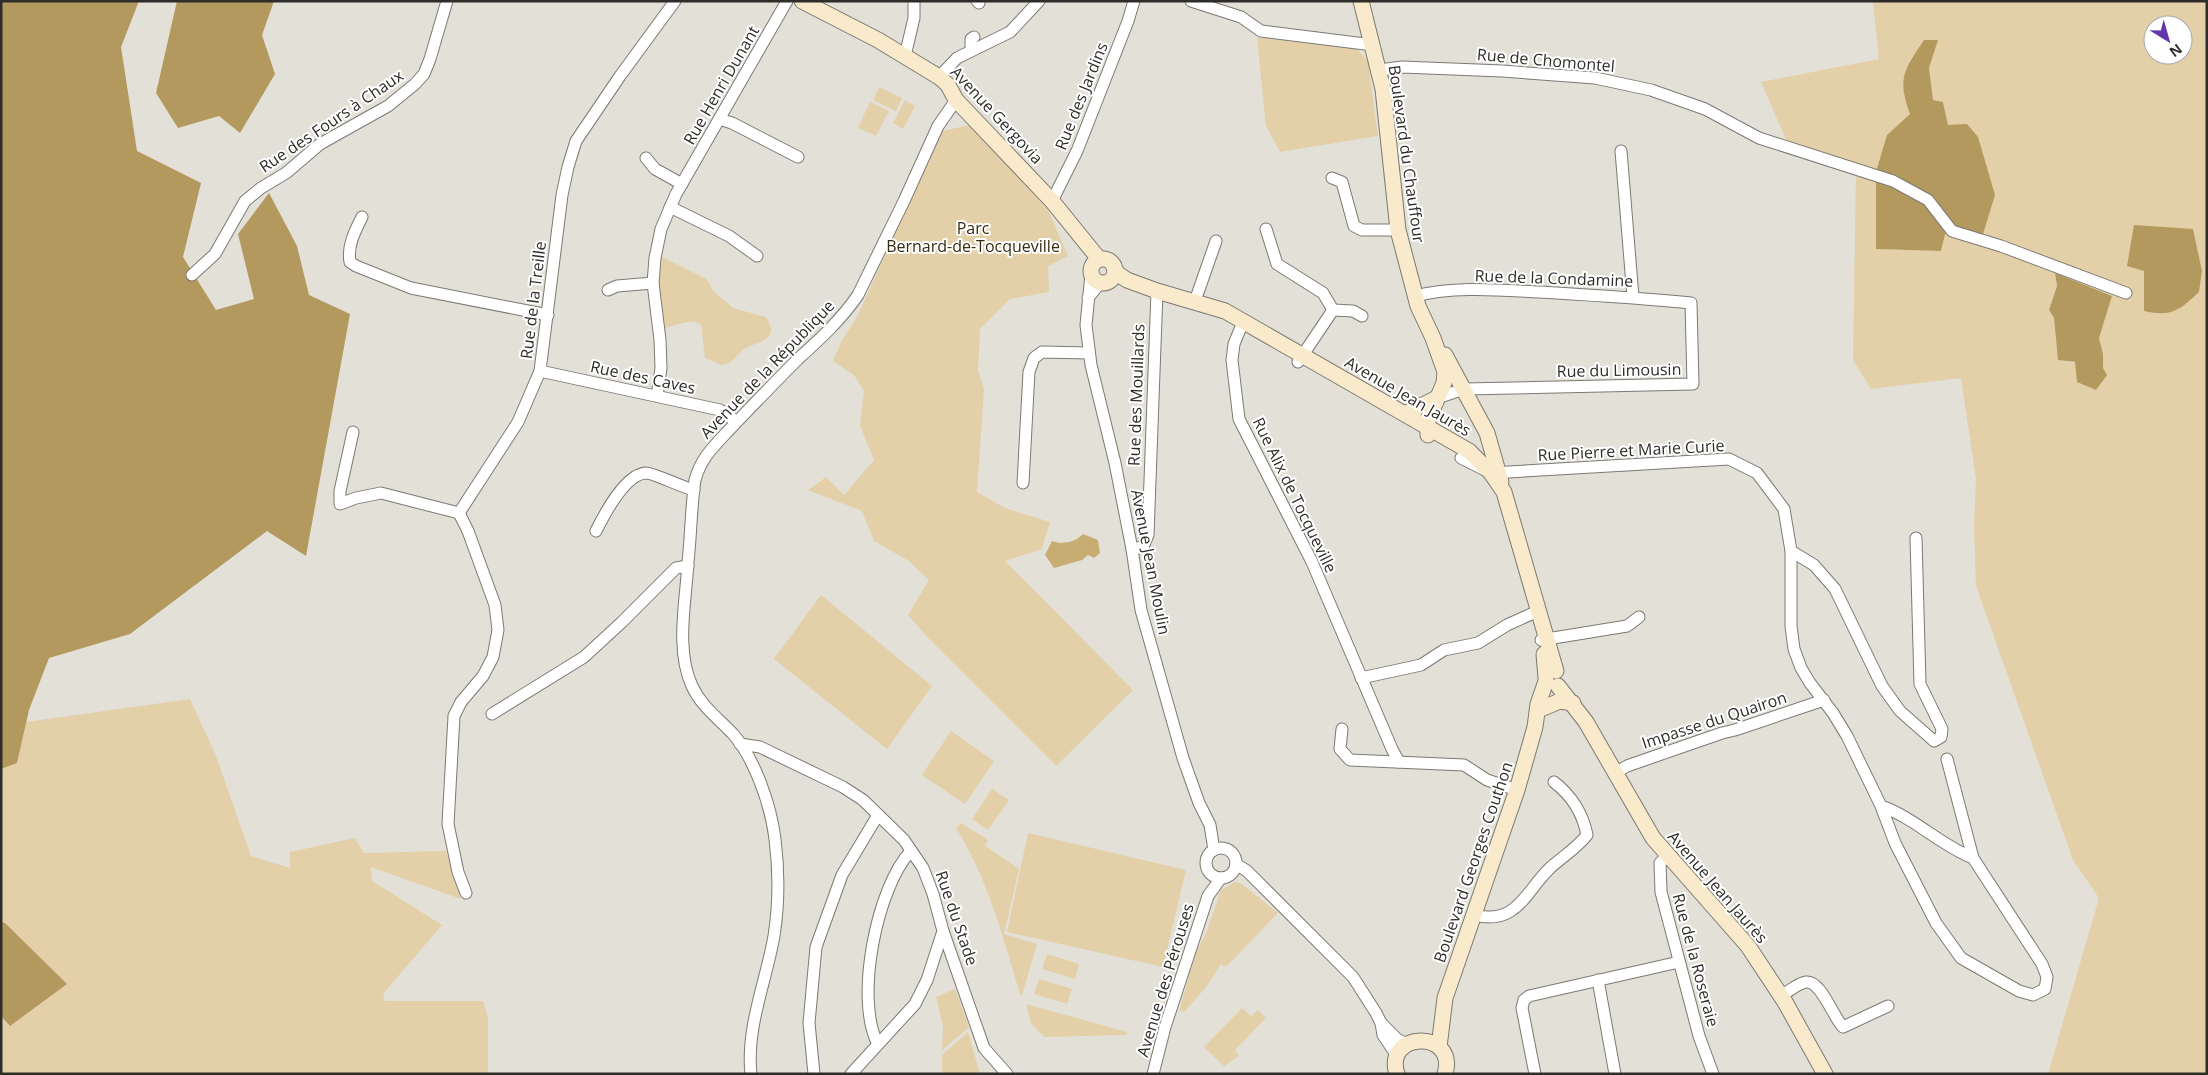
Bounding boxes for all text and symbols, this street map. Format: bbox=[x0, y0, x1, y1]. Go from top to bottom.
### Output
north arrow bbox=[2143, 15, 2193, 65]
street label: Rue Henri Dunant bbox=[678, 21, 764, 148]
street label: Rue des Jardins bbox=[1049, 39, 1113, 153]
text: N bbox=[2166, 40, 2186, 62]
street label: Rue de Chomontel bbox=[1476, 43, 1616, 77]
street label: Avenue Gergovia bbox=[946, 61, 1048, 169]
street label: Rue des Fours à Chaux bbox=[255, 64, 408, 177]
street label: Boulevard du Chauffour bbox=[1384, 64, 1430, 245]
park label: Parc Bernard-de-Tocqueville bbox=[886, 217, 1060, 257]
street label: Rue de la Treille bbox=[515, 240, 551, 360]
street label: Rue de la Condamine bbox=[1474, 264, 1634, 292]
street label: Avenue de la République bbox=[695, 295, 839, 443]
street label: Rue des Mouillards bbox=[1123, 324, 1149, 466]
street label: Avenue Jean Jaurès bbox=[1341, 351, 1475, 441]
street label: Rue des Caves bbox=[588, 355, 698, 399]
street label: Rue du Limousin bbox=[1556, 358, 1682, 382]
street label: Rue Alix de Tocqueville bbox=[1248, 414, 1342, 576]
street label: Rue Pierre et Marie Curie bbox=[1537, 434, 1725, 466]
street label: Avenue Jean Moulin bbox=[1126, 487, 1176, 637]
street label: Impasse du Quairon bbox=[1639, 686, 1789, 754]
street label: Boulevard Georges Couthon bbox=[1428, 759, 1518, 965]
street label: Avenue Jean Jaurès bbox=[1663, 826, 1773, 948]
street label: Rue du Stade bbox=[931, 868, 983, 968]
street label: Rue de la Roseraie bbox=[1668, 891, 1724, 1029]
street label: Avenue des Pérouses bbox=[1131, 901, 1199, 1059]

